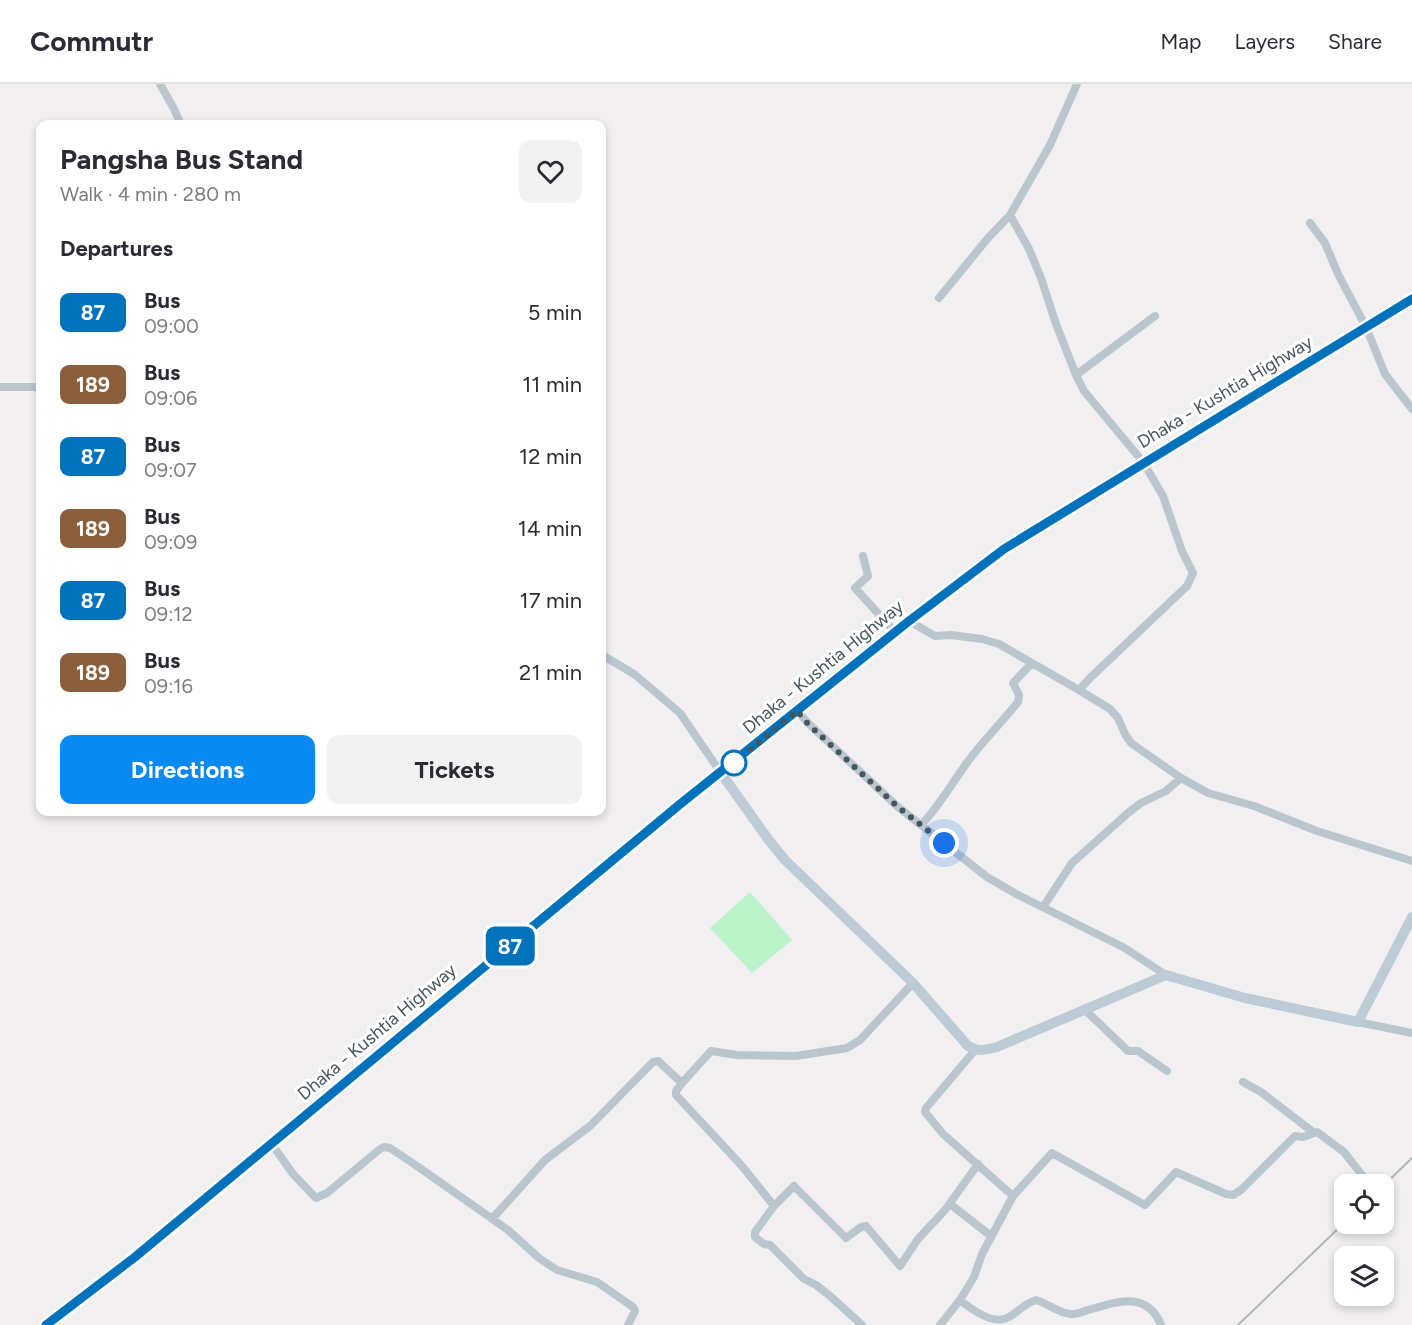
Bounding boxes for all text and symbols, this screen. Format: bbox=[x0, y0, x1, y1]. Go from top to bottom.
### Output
text: Commutr bbox=[30, 24, 153, 58]
text: Map bbox=[1161, 29, 1201, 54]
text: Layers bbox=[1234, 29, 1295, 54]
text: Share bbox=[1328, 29, 1382, 54]
button: heart bbox=[519, 140, 582, 203]
text: Pangsha Bus Stand bbox=[60, 142, 303, 176]
text: Walk · 4 min · 280 m bbox=[60, 182, 241, 206]
text: Departures bbox=[60, 235, 173, 262]
text: Bus bbox=[144, 287, 180, 314]
text: 5 min bbox=[528, 299, 582, 326]
text: 87 bbox=[81, 300, 105, 325]
text: 09:00 bbox=[144, 314, 199, 338]
street label: Dhaka - Kushtia Highway bbox=[1133, 331, 1317, 453]
text: Bus bbox=[144, 359, 180, 386]
text: 11 min bbox=[522, 371, 582, 398]
text: 189 bbox=[76, 372, 110, 397]
text: 09:06 bbox=[144, 386, 197, 410]
text: Bus bbox=[144, 431, 180, 458]
text: 12 min bbox=[519, 443, 582, 470]
text: 87 bbox=[81, 444, 105, 469]
text: 09:07 bbox=[144, 458, 197, 482]
text: Bus bbox=[144, 503, 180, 530]
text: 14 min bbox=[518, 515, 582, 542]
text: 189 bbox=[76, 516, 110, 541]
text: 09:09 bbox=[144, 530, 197, 554]
text: Bus bbox=[144, 575, 180, 602]
text: 17 min bbox=[520, 587, 582, 614]
text: 87 bbox=[81, 588, 105, 613]
street label: Dhaka - Kushtia Highway bbox=[738, 595, 908, 739]
text: 09:12 bbox=[144, 602, 193, 626]
text: Bus bbox=[144, 647, 180, 674]
text: 21 min bbox=[519, 659, 582, 686]
text: 189 bbox=[76, 660, 110, 685]
text: 09:16 bbox=[144, 674, 193, 698]
button: Directions bbox=[60, 735, 315, 804]
button: Tickets bbox=[327, 735, 582, 804]
unlabelled marker bbox=[721, 750, 747, 776]
your location bbox=[929, 828, 959, 858]
line badge: 87 bbox=[483, 926, 537, 966]
text: 87 bbox=[498, 934, 522, 959]
street label: Dhaka - Kushtia Highway bbox=[293, 959, 461, 1105]
map controls bbox=[1334, 1174, 1394, 1306]
button: locate bbox=[1334, 1174, 1394, 1234]
button: layers bbox=[1334, 1246, 1394, 1306]

